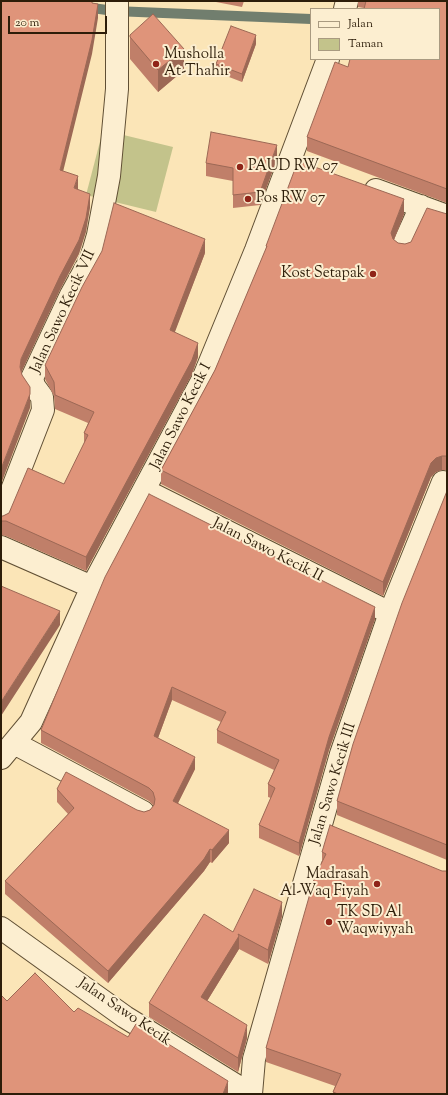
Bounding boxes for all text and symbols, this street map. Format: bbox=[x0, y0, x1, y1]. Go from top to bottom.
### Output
scale bar bbox=[10, 8, 109, 34]
legend bbox=[310, 8, 440, 60]
text: 20 m bbox=[15, 14, 39, 32]
text: Jalan bbox=[348, 15, 373, 33]
text: Taman bbox=[348, 35, 383, 53]
place label: Musholla At-Thahir bbox=[164, 46, 230, 81]
marker: Musholla At-Thahir bbox=[151, 59, 161, 69]
place label: PAUD RW 07 bbox=[248, 158, 338, 176]
marker: PAUD RW 07 bbox=[235, 162, 245, 172]
place label: Pos RW 07 bbox=[256, 190, 325, 208]
marker: Pos RW 07 bbox=[243, 194, 253, 204]
street label: Jalan Sawo Kecik VII bbox=[28, 248, 100, 376]
place label: Kost Setapak bbox=[281, 265, 365, 283]
marker: Kost Setapak bbox=[368, 269, 378, 279]
street label: Jalan Sawo Kecik I bbox=[147, 361, 217, 473]
street label: Jalan Sawo Kecik II bbox=[209, 515, 325, 587]
street label: Jalan Sawo Kecik III bbox=[307, 721, 361, 847]
place label: Madrasah Al-Waq Fiyah bbox=[280, 866, 369, 901]
marker: Madrasah Al-Waq Fiyah bbox=[372, 879, 382, 889]
place label: TK SD Al Waqwiyyah bbox=[337, 904, 414, 939]
marker: TK SD Al Waqwiyyah bbox=[324, 917, 334, 927]
street label: Jalan Sawo Kecik bbox=[74, 975, 174, 1051]

